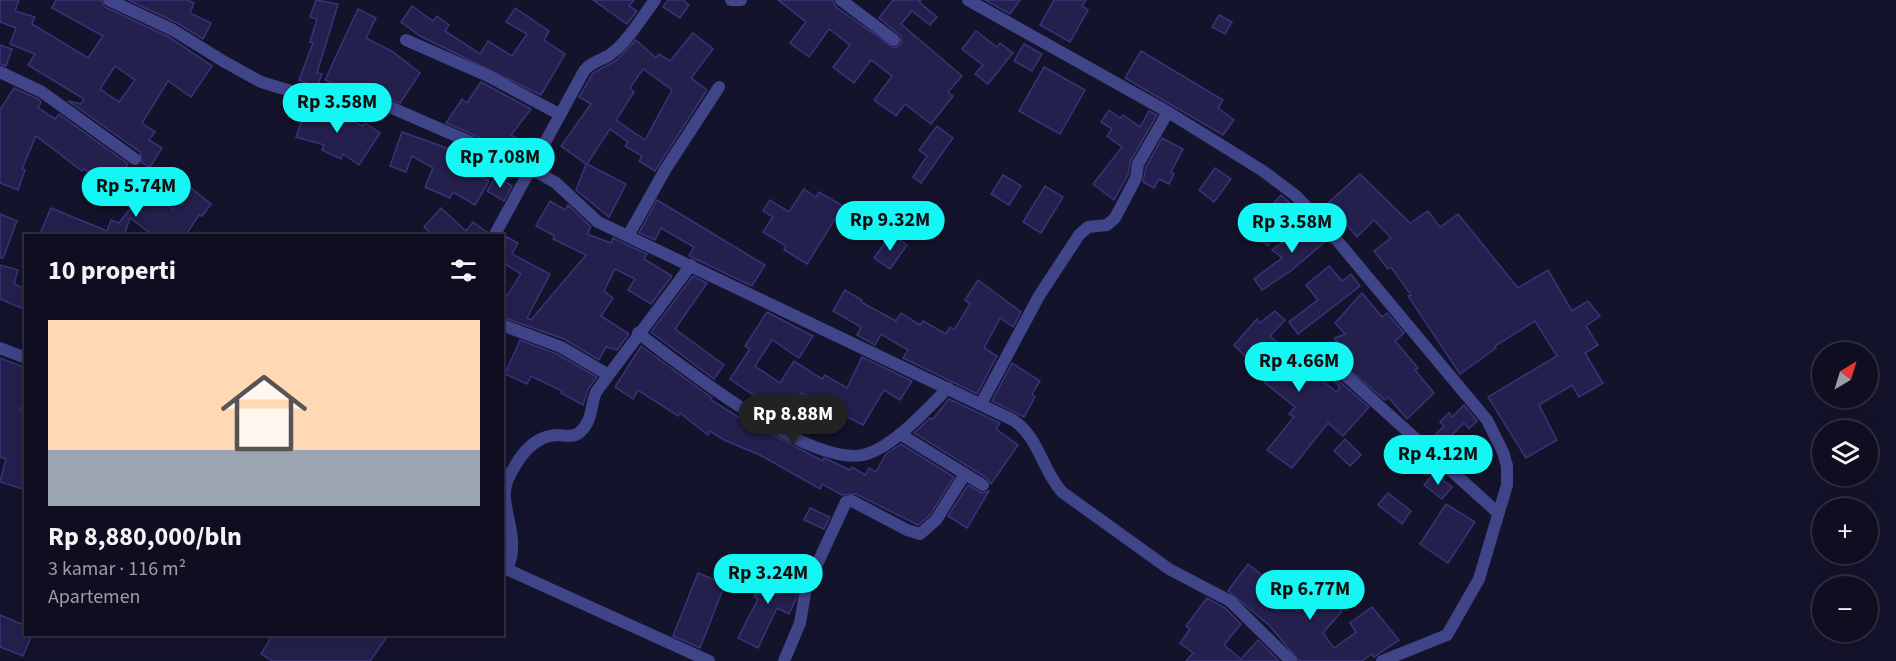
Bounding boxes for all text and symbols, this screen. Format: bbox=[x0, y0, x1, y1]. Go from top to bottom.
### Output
pin: Rp 3.58M bbox=[275, 83, 399, 134]
text: Rp 3.58M bbox=[297, 88, 377, 116]
pin: Rp 7.08M bbox=[438, 138, 562, 189]
text: Rp 7.08M bbox=[460, 143, 540, 171]
pin: Rp 5.74M bbox=[74, 167, 198, 218]
text: Rp 5.74M bbox=[96, 172, 176, 200]
pin: Rp 9.32M bbox=[828, 201, 952, 252]
pin: Rp 3.58M bbox=[1230, 203, 1354, 254]
text: Rp 9.32M bbox=[850, 206, 930, 234]
text: Rp 3.58M bbox=[1252, 208, 1332, 236]
text: 10 properti bbox=[48, 252, 176, 289]
icon: filters bbox=[447, 254, 480, 287]
pin: Rp 4.66M bbox=[1237, 342, 1361, 393]
north arrow bbox=[1812, 342, 1878, 408]
map controls bbox=[1812, 342, 1878, 642]
text: Rp 4.66M bbox=[1259, 347, 1339, 375]
icon: home bbox=[210, 359, 318, 467]
pin: Rp 8.88M bbox=[731, 395, 855, 446]
text: Rp 8.88M bbox=[753, 400, 833, 428]
button: layers bbox=[1812, 420, 1878, 486]
pin: Rp 4.12M bbox=[1376, 435, 1500, 486]
text: Rp 4.12M bbox=[1398, 440, 1478, 468]
button: + bbox=[1812, 498, 1878, 564]
text: Rp 8,880,000/bln bbox=[48, 518, 242, 555]
pin: Rp 3.24M bbox=[706, 554, 830, 605]
text: 3 kamar · 116 m² bbox=[48, 555, 186, 583]
text: Rp 3.24M bbox=[728, 559, 808, 587]
pin: Rp 6.77M bbox=[1248, 570, 1372, 621]
text: Rp 6.77M bbox=[1270, 575, 1350, 603]
button: − bbox=[1812, 576, 1878, 642]
text: Apartemen bbox=[48, 583, 141, 611]

